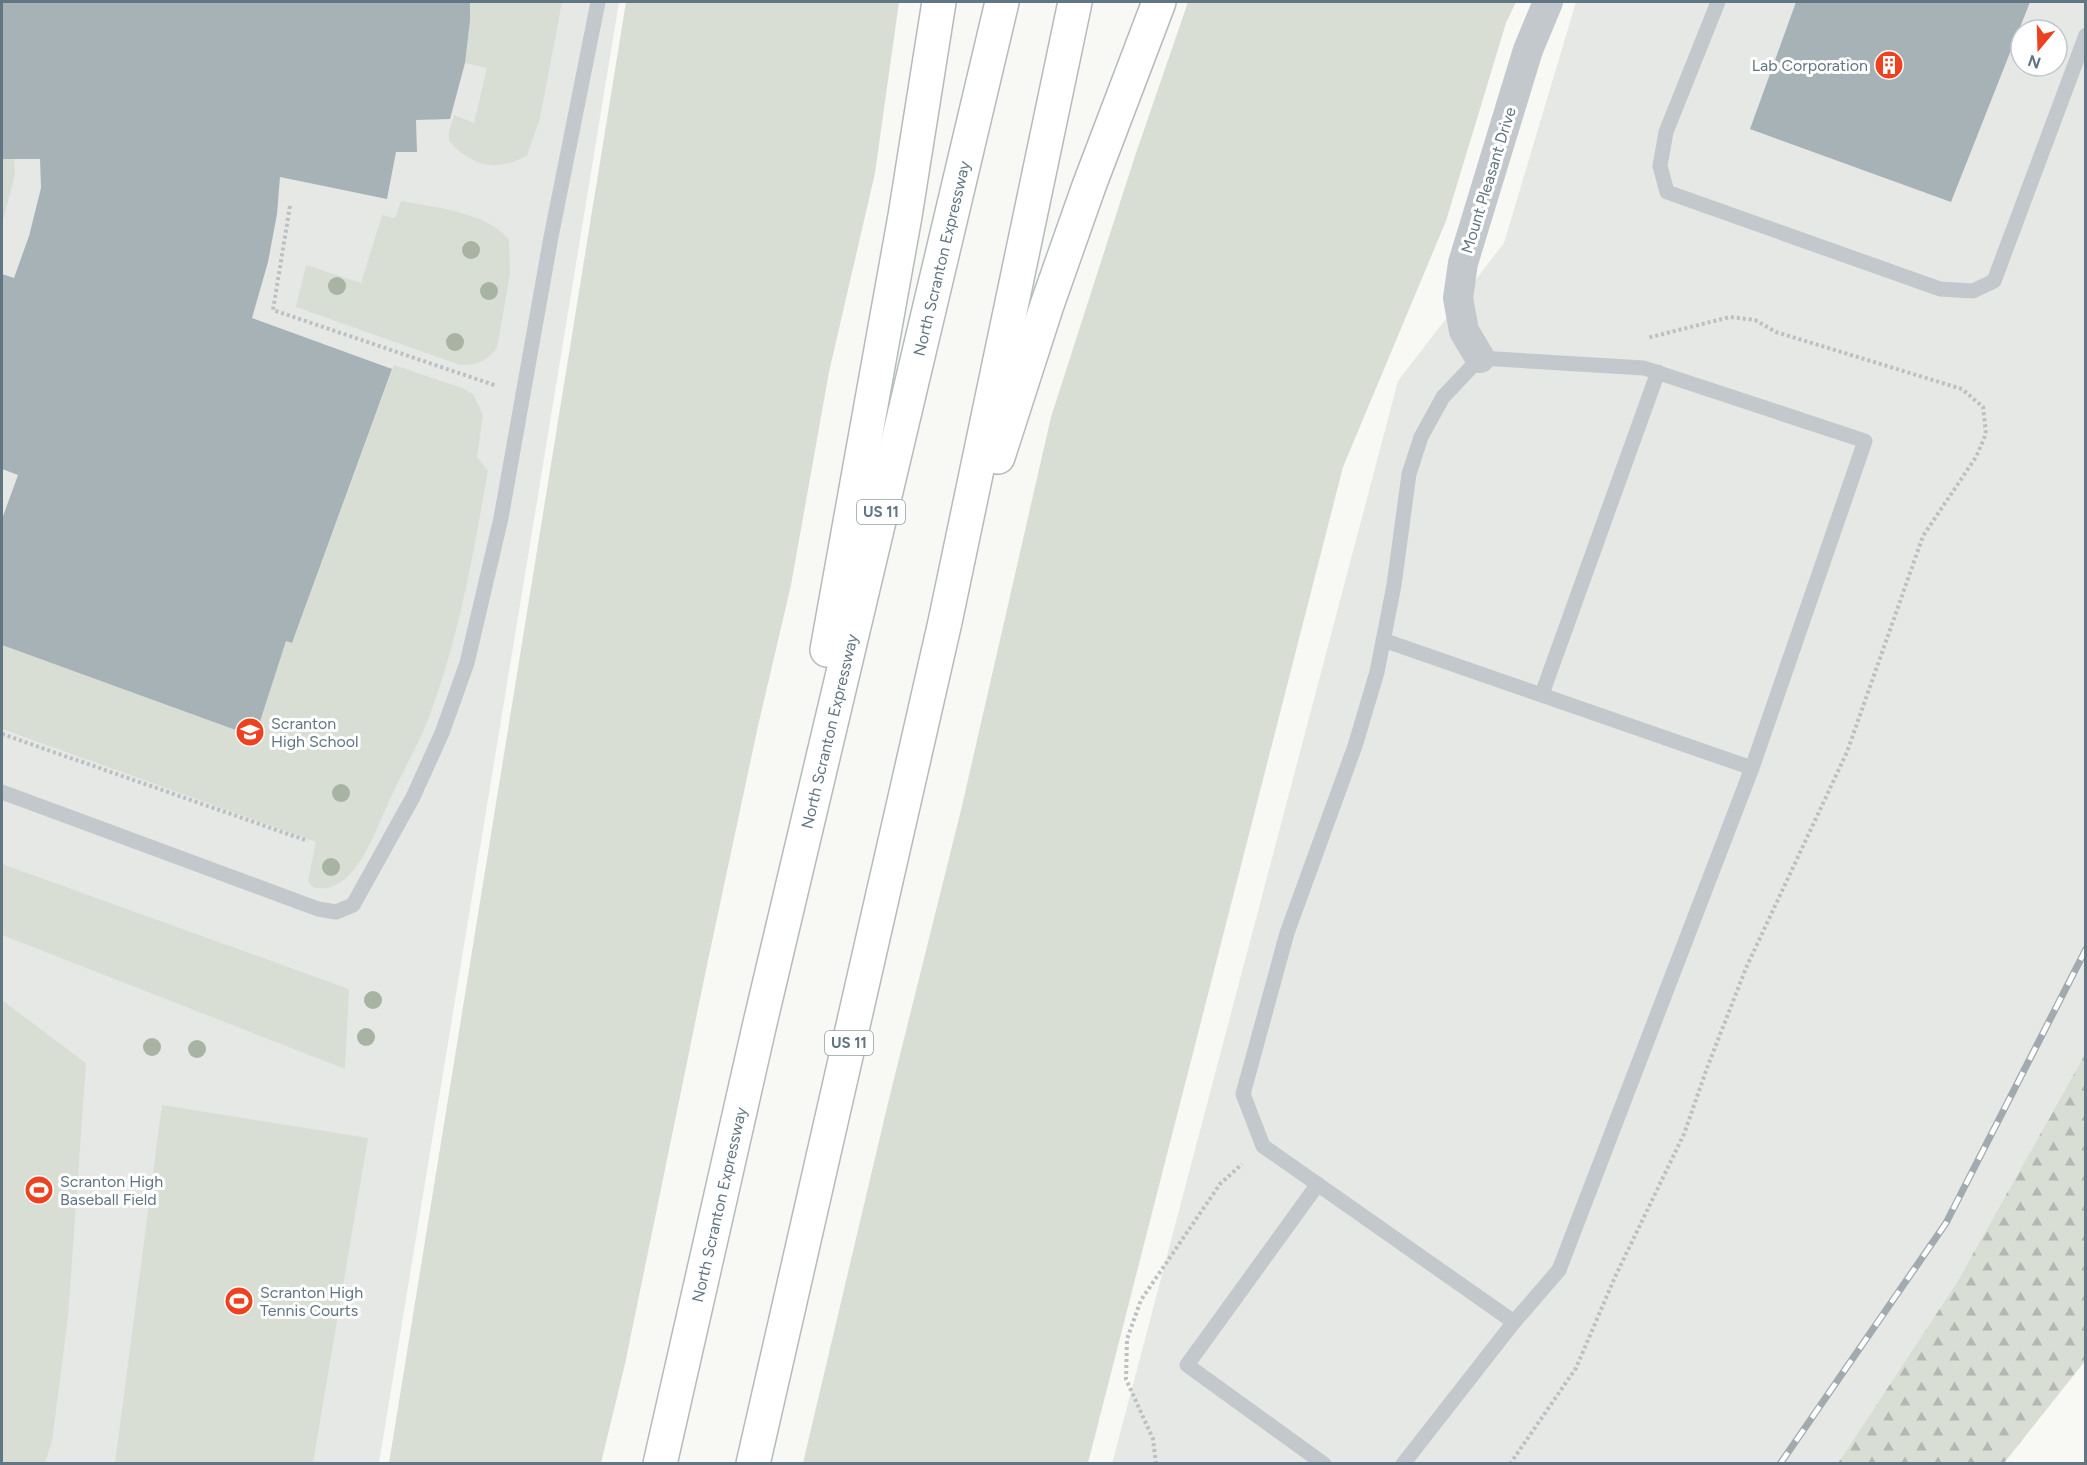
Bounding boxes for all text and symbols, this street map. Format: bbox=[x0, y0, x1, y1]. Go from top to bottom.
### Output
north arrow bbox=[2009, 18, 2069, 78]
building icon: Lab Corporation bbox=[1873, 49, 1905, 81]
text: N bbox=[2025, 51, 2043, 73]
place label: Lab Corporation bbox=[1752, 56, 1868, 75]
street label: Mount Pleasant Drive bbox=[1457, 104, 1520, 256]
street label: North Scranton Expressway bbox=[909, 159, 974, 358]
road number: US 11 bbox=[857, 500, 905, 524]
street label: North Scranton Expressway bbox=[797, 631, 862, 831]
place label: Scranton High School bbox=[271, 714, 359, 751]
school or university icon: Scranton High School bbox=[234, 716, 266, 748]
road number: US 11 bbox=[825, 1031, 873, 1055]
street label: North Scranton Expressway bbox=[688, 1105, 751, 1304]
place label: Scranton High Baseball Field bbox=[60, 1172, 163, 1209]
sports icon: Scranton High Baseball Field bbox=[23, 1174, 55, 1206]
place label: Scranton High Tennis Courts bbox=[260, 1283, 363, 1320]
sports icon: Scranton High Tennis Courts bbox=[223, 1285, 255, 1317]

